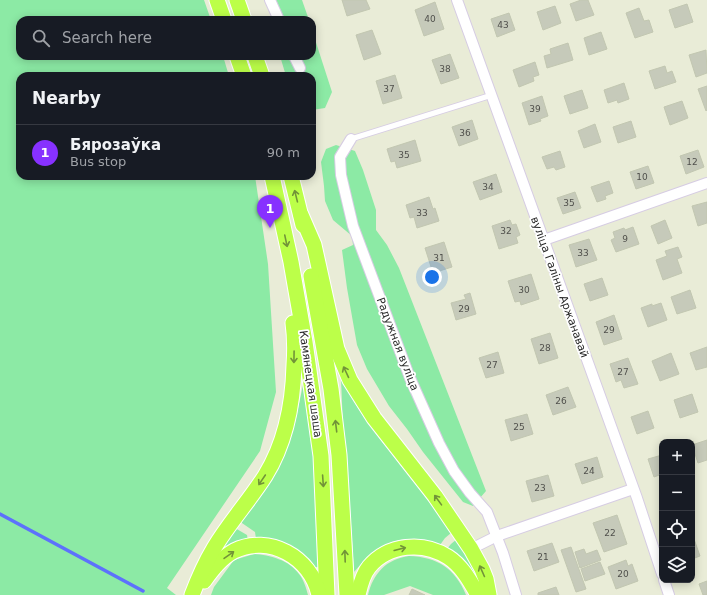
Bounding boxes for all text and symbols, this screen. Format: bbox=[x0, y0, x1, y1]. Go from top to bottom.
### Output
house number: 40 bbox=[424, 14, 436, 24]
search box bbox=[16, 16, 316, 60]
house number: 43 bbox=[497, 20, 509, 30]
icon: search bbox=[30, 27, 52, 49]
text: Search here bbox=[62, 29, 152, 47]
house number: 38 bbox=[439, 64, 451, 74]
house number: 37 bbox=[383, 84, 395, 94]
text: Nearby bbox=[32, 88, 101, 108]
house number: 39 bbox=[529, 104, 541, 114]
house number: 36 bbox=[459, 128, 471, 138]
text: Бярозаўка bbox=[70, 136, 161, 154]
text: 1 bbox=[40, 145, 50, 160]
text: 90 m bbox=[267, 145, 300, 160]
house number: 35 bbox=[398, 150, 410, 160]
text: Bus stop bbox=[70, 154, 126, 169]
house number: 12 bbox=[686, 157, 698, 167]
house number: 10 bbox=[636, 172, 648, 182]
house number: 34 bbox=[482, 182, 494, 192]
one-way arrow bbox=[292, 189, 299, 202]
pin: 1 bbox=[257, 195, 283, 228]
house number: 35 bbox=[563, 198, 575, 208]
house number: 33 bbox=[416, 208, 428, 218]
street label: вуліца Галіны Аржанавай bbox=[528, 215, 591, 359]
house number: 32 bbox=[500, 226, 512, 236]
house number: 9 bbox=[622, 234, 628, 244]
one-way arrow bbox=[283, 235, 291, 248]
house number: 33 bbox=[577, 248, 589, 258]
house number: 31 bbox=[433, 253, 445, 263]
your location bbox=[422, 267, 442, 287]
house number: 30 bbox=[518, 285, 530, 295]
street label: Радужная вуліца bbox=[374, 296, 421, 393]
house number: 29 bbox=[458, 304, 470, 314]
house number: 29 bbox=[603, 325, 615, 335]
street label: Камянецкая шаша bbox=[297, 330, 324, 438]
house number: 28 bbox=[539, 343, 551, 353]
one-way arrow bbox=[291, 350, 298, 363]
house number: 27 bbox=[486, 360, 498, 370]
one-way arrow bbox=[342, 366, 349, 378]
house number: 27 bbox=[617, 367, 629, 377]
house number: 26 bbox=[555, 396, 567, 406]
one-way arrow bbox=[332, 420, 340, 433]
house number: 25 bbox=[513, 422, 525, 432]
map controls bbox=[659, 439, 695, 583]
button: + bbox=[659, 439, 695, 475]
house number: 24 bbox=[583, 466, 595, 476]
one-way arrow bbox=[258, 474, 266, 485]
one-way arrow bbox=[319, 474, 326, 487]
button: − bbox=[659, 475, 695, 511]
house number: 23 bbox=[534, 483, 546, 493]
one-way arrow bbox=[434, 494, 442, 505]
button: locate bbox=[659, 511, 695, 547]
house number: 22 bbox=[604, 528, 616, 538]
one-way arrow bbox=[393, 544, 406, 552]
button: layers bbox=[659, 547, 695, 583]
one-way arrow bbox=[341, 550, 349, 563]
one-way arrow bbox=[223, 551, 234, 559]
house number: 21 bbox=[537, 552, 549, 562]
one-way arrow bbox=[478, 565, 486, 577]
house number: 20 bbox=[617, 569, 629, 579]

